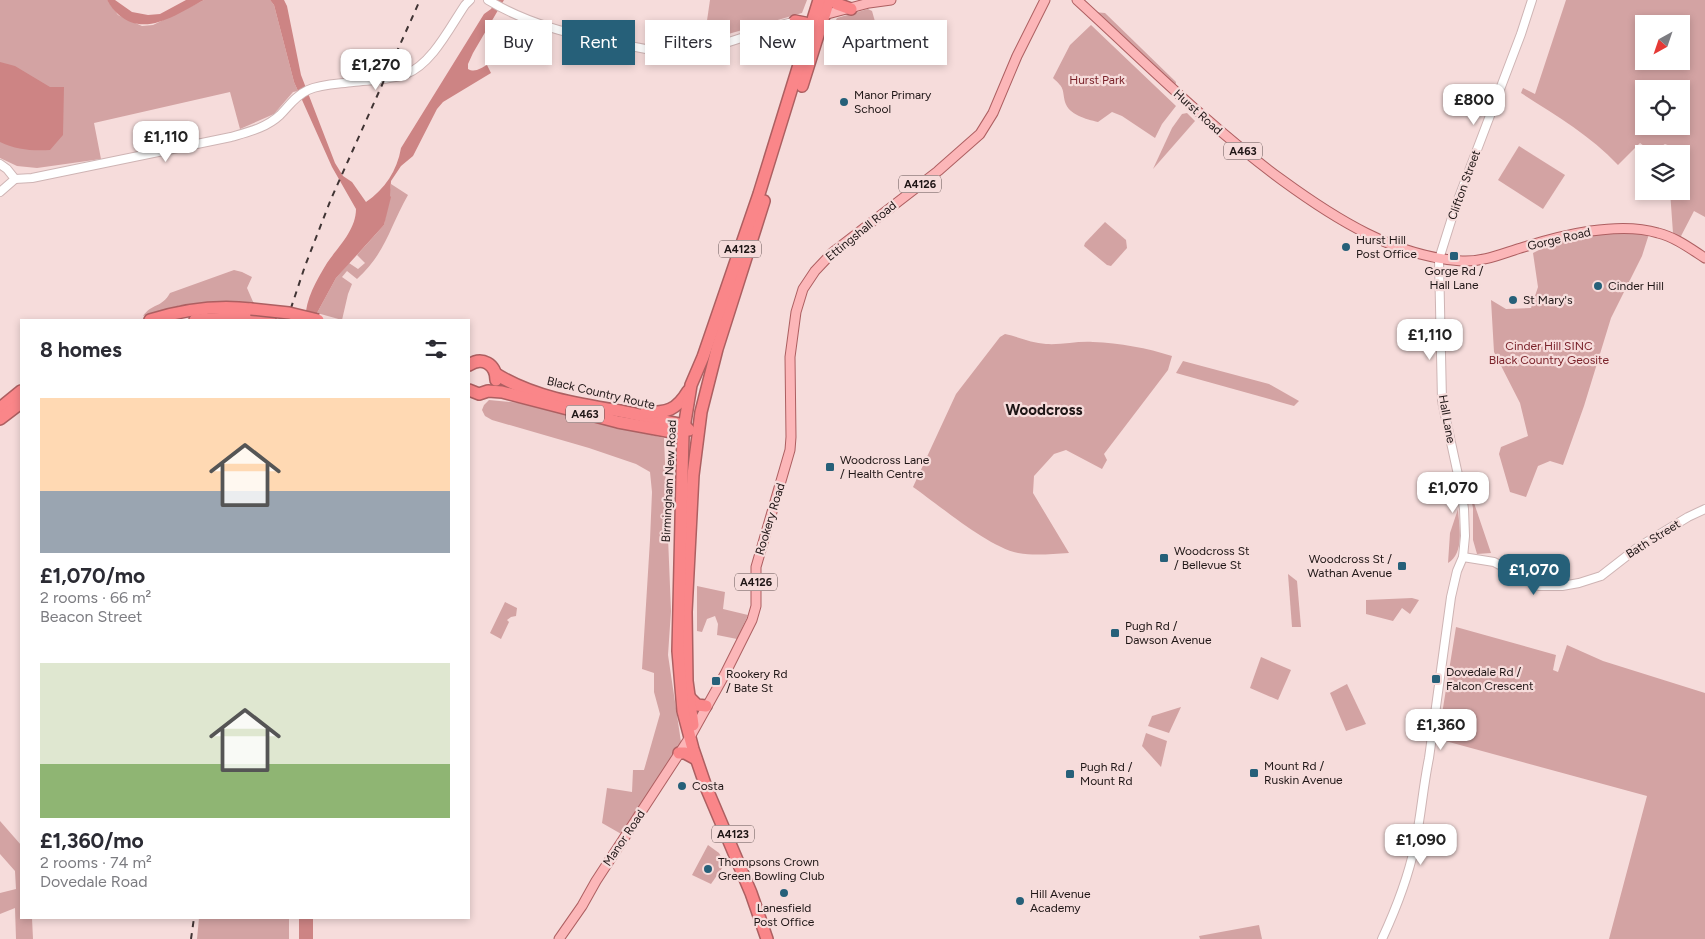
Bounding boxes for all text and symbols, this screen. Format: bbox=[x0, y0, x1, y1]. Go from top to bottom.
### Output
north arrow bbox=[1635, 15, 1690, 70]
map controls bbox=[1635, 15, 1690, 200]
chip: Buy bbox=[485, 20, 552, 65]
chip: Rent bbox=[562, 20, 635, 65]
chip: Filters bbox=[645, 20, 730, 65]
chip: New bbox=[740, 20, 814, 65]
chip: Apartment bbox=[824, 20, 947, 65]
pin: £1,270 bbox=[335, 48, 417, 91]
text: £1,270 bbox=[352, 55, 400, 74]
park label: Hurst Park bbox=[1069, 73, 1125, 87]
button: locate bbox=[1635, 80, 1690, 135]
pin: £800 bbox=[1444, 84, 1504, 126]
street label: Hurst Road bbox=[1171, 87, 1225, 137]
place label: Manor Primary School bbox=[854, 88, 932, 116]
text: £800 bbox=[1454, 90, 1494, 109]
marker: Manor Primary School bbox=[838, 96, 850, 108]
pin: £1,110 bbox=[125, 120, 207, 163]
text: £1,110 bbox=[144, 127, 188, 146]
road number: A463 bbox=[1224, 142, 1262, 160]
button: layers bbox=[1635, 145, 1690, 200]
street label: Clifton Street bbox=[1445, 148, 1483, 222]
road number: A4126 bbox=[899, 175, 941, 192]
street label: Ettingshall Road bbox=[823, 198, 899, 264]
street label: Gorge Road bbox=[1526, 225, 1592, 253]
place label: Hurst Hill Post Office bbox=[1356, 233, 1417, 261]
road number: A4123 bbox=[719, 240, 761, 258]
marker: Hurst Hill Post Office bbox=[1340, 241, 1352, 253]
marker: Gorge Rd / Hall Lane bbox=[1448, 250, 1460, 262]
place label: Gorge Rd / Hall Lane bbox=[1425, 264, 1484, 292]
place label: Cinder Hill bbox=[1608, 279, 1664, 293]
marker: Cinder Hill bbox=[1592, 280, 1604, 292]
place label: St Mary's bbox=[1523, 293, 1573, 307]
marker: St Mary's bbox=[1507, 294, 1519, 306]
pin: £1,110 bbox=[1389, 318, 1471, 361]
text: £1,110 bbox=[1408, 325, 1452, 344]
icon: filters bbox=[422, 335, 450, 363]
text: 8 homes bbox=[40, 337, 122, 362]
park label: Cinder Hill SINC Black Country Geosite bbox=[1489, 339, 1610, 367]
street label: Black Country Route bbox=[546, 374, 657, 412]
street label: Hall Lane bbox=[1436, 394, 1458, 445]
district label: Woodcross bbox=[1005, 401, 1083, 419]
road number: A463 bbox=[566, 406, 604, 422]
street label: Birmingham New Road bbox=[659, 419, 679, 543]
icon: home bbox=[200, 430, 290, 520]
place label: Woodcross Lane / Health Centre bbox=[840, 453, 930, 481]
marker: Woodcross Lane / Health Centre bbox=[824, 461, 836, 473]
pin: £1,070 bbox=[1412, 472, 1494, 514]
text: £1,070 bbox=[1428, 478, 1478, 497]
street label: Rookery Road bbox=[752, 481, 788, 557]
street label: Bath Street bbox=[1623, 517, 1683, 561]
place label: Woodcross St / Bellevue St bbox=[1174, 544, 1250, 572]
marker: Woodcross St / Bellevue St bbox=[1158, 552, 1170, 564]
place label: Woodcross St / Wathan Avenue bbox=[1307, 552, 1392, 580]
pin: £1,070 bbox=[1493, 554, 1575, 596]
marker: Woodcross St / Wathan Avenue bbox=[1396, 560, 1408, 572]
text: £1,070 bbox=[1509, 560, 1559, 579]
text: £1,070/mo bbox=[40, 563, 145, 588]
road number: A4126 bbox=[735, 574, 777, 590]
text: 2 rooms · 66 m² bbox=[40, 588, 151, 607]
text: Beacon Street bbox=[40, 607, 142, 626]
place label: Pugh Rd / Dawson Avenue bbox=[1125, 619, 1212, 647]
marker: Pugh Rd / Dawson Avenue bbox=[1109, 627, 1121, 639]
place label: Dovedale Rd / Falcon Crescent bbox=[1446, 665, 1534, 693]
place label: Rookery Rd / Bate St bbox=[726, 667, 788, 695]
marker: Dovedale Rd / Falcon Crescent bbox=[1430, 673, 1442, 685]
marker: Rookery Rd / Bate St bbox=[710, 675, 722, 687]
icon: home bbox=[200, 695, 290, 785]
pin: £1,360 bbox=[1400, 708, 1482, 751]
text: £1,360 bbox=[1417, 715, 1465, 734]
place label: Mount Rd / Ruskin Avenue bbox=[1264, 759, 1343, 787]
place label: Pugh Rd / Mount Rd bbox=[1080, 760, 1133, 788]
marker: Mount Rd / Ruskin Avenue bbox=[1248, 767, 1260, 779]
marker: Pugh Rd / Mount Rd bbox=[1064, 768, 1076, 780]
place label: Costa bbox=[692, 779, 724, 793]
marker: Costa bbox=[676, 780, 688, 792]
street label: Manor Road bbox=[600, 807, 648, 869]
pin: £1,090 bbox=[1380, 824, 1462, 866]
road number: A4123 bbox=[712, 826, 754, 842]
text: £1,360/mo bbox=[40, 828, 144, 853]
text: £1,090 bbox=[1396, 830, 1446, 849]
text: 2 rooms · 74 m² bbox=[40, 853, 152, 872]
place label: Thompsons Crown Green Bowling Club bbox=[718, 855, 825, 883]
marker: Thompsons Crown Green Bowling Club bbox=[702, 863, 714, 875]
text: Dovedale Road bbox=[40, 872, 148, 891]
marker: Lanesfield Post Office bbox=[778, 887, 790, 899]
place label: Hill Avenue Academy bbox=[1030, 887, 1091, 915]
marker: Hill Avenue Academy bbox=[1014, 895, 1026, 907]
place label: Lanesfield Post Office bbox=[754, 901, 815, 929]

